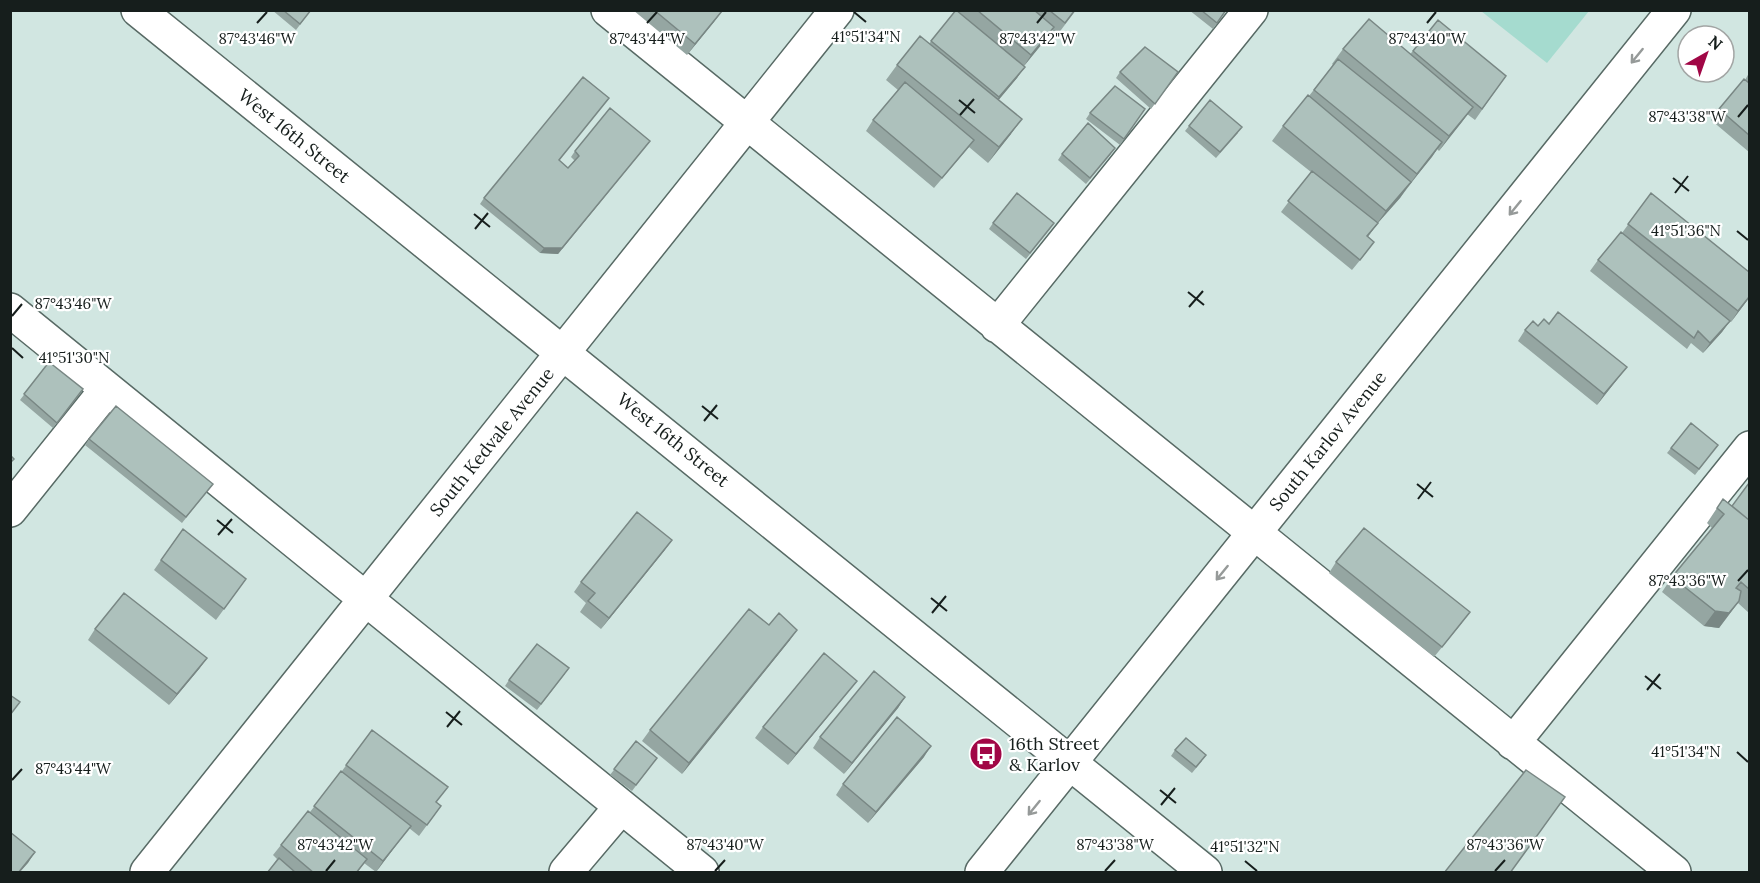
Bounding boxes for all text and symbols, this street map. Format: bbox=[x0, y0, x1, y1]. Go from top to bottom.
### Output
north arrow bbox=[1676, 24, 1736, 84]
text: 41°51'34"N bbox=[831, 27, 901, 46]
text: 87°43'46"W bbox=[219, 29, 296, 48]
text: 87°43'44"W bbox=[609, 29, 686, 48]
text: 87°43'42"W bbox=[999, 29, 1076, 48]
text: 87°43'40"W bbox=[1388, 29, 1467, 48]
text: N bbox=[1704, 31, 1727, 54]
one-way arrow bbox=[1631, 48, 1644, 64]
street label: West 16th Street bbox=[234, 83, 355, 188]
text: 87°43'38"W bbox=[1648, 107, 1727, 126]
one-way arrow bbox=[1508, 200, 1522, 215]
text: 41°51'36"N bbox=[1651, 221, 1721, 240]
text: 87°43'46"W bbox=[35, 294, 112, 313]
text: 41°51'30"N bbox=[39, 348, 109, 367]
street label: South Kedvale Avenue bbox=[424, 362, 559, 521]
street label: South Karlov Avenue bbox=[1264, 366, 1391, 515]
street label: West 16th Street bbox=[613, 387, 734, 492]
one-way arrow bbox=[1215, 565, 1229, 580]
text: 87°43'36"W bbox=[1648, 571, 1727, 590]
place label: 16th Street & Karlov bbox=[1009, 732, 1100, 776]
bus stop icon: 16th Street & Karlov bbox=[968, 736, 1004, 772]
text: 41°51'34"N bbox=[1651, 742, 1721, 761]
text: 87°43'44"W bbox=[35, 759, 112, 778]
one-way arrow bbox=[1027, 800, 1040, 816]
text: 87°43'42"W bbox=[297, 835, 374, 854]
text: 87°43'40"W bbox=[686, 835, 765, 854]
text: 87°43'38"W bbox=[1076, 835, 1155, 854]
text: 87°43'36"W bbox=[1466, 835, 1545, 854]
text: 41°51'32"N bbox=[1210, 837, 1280, 856]

